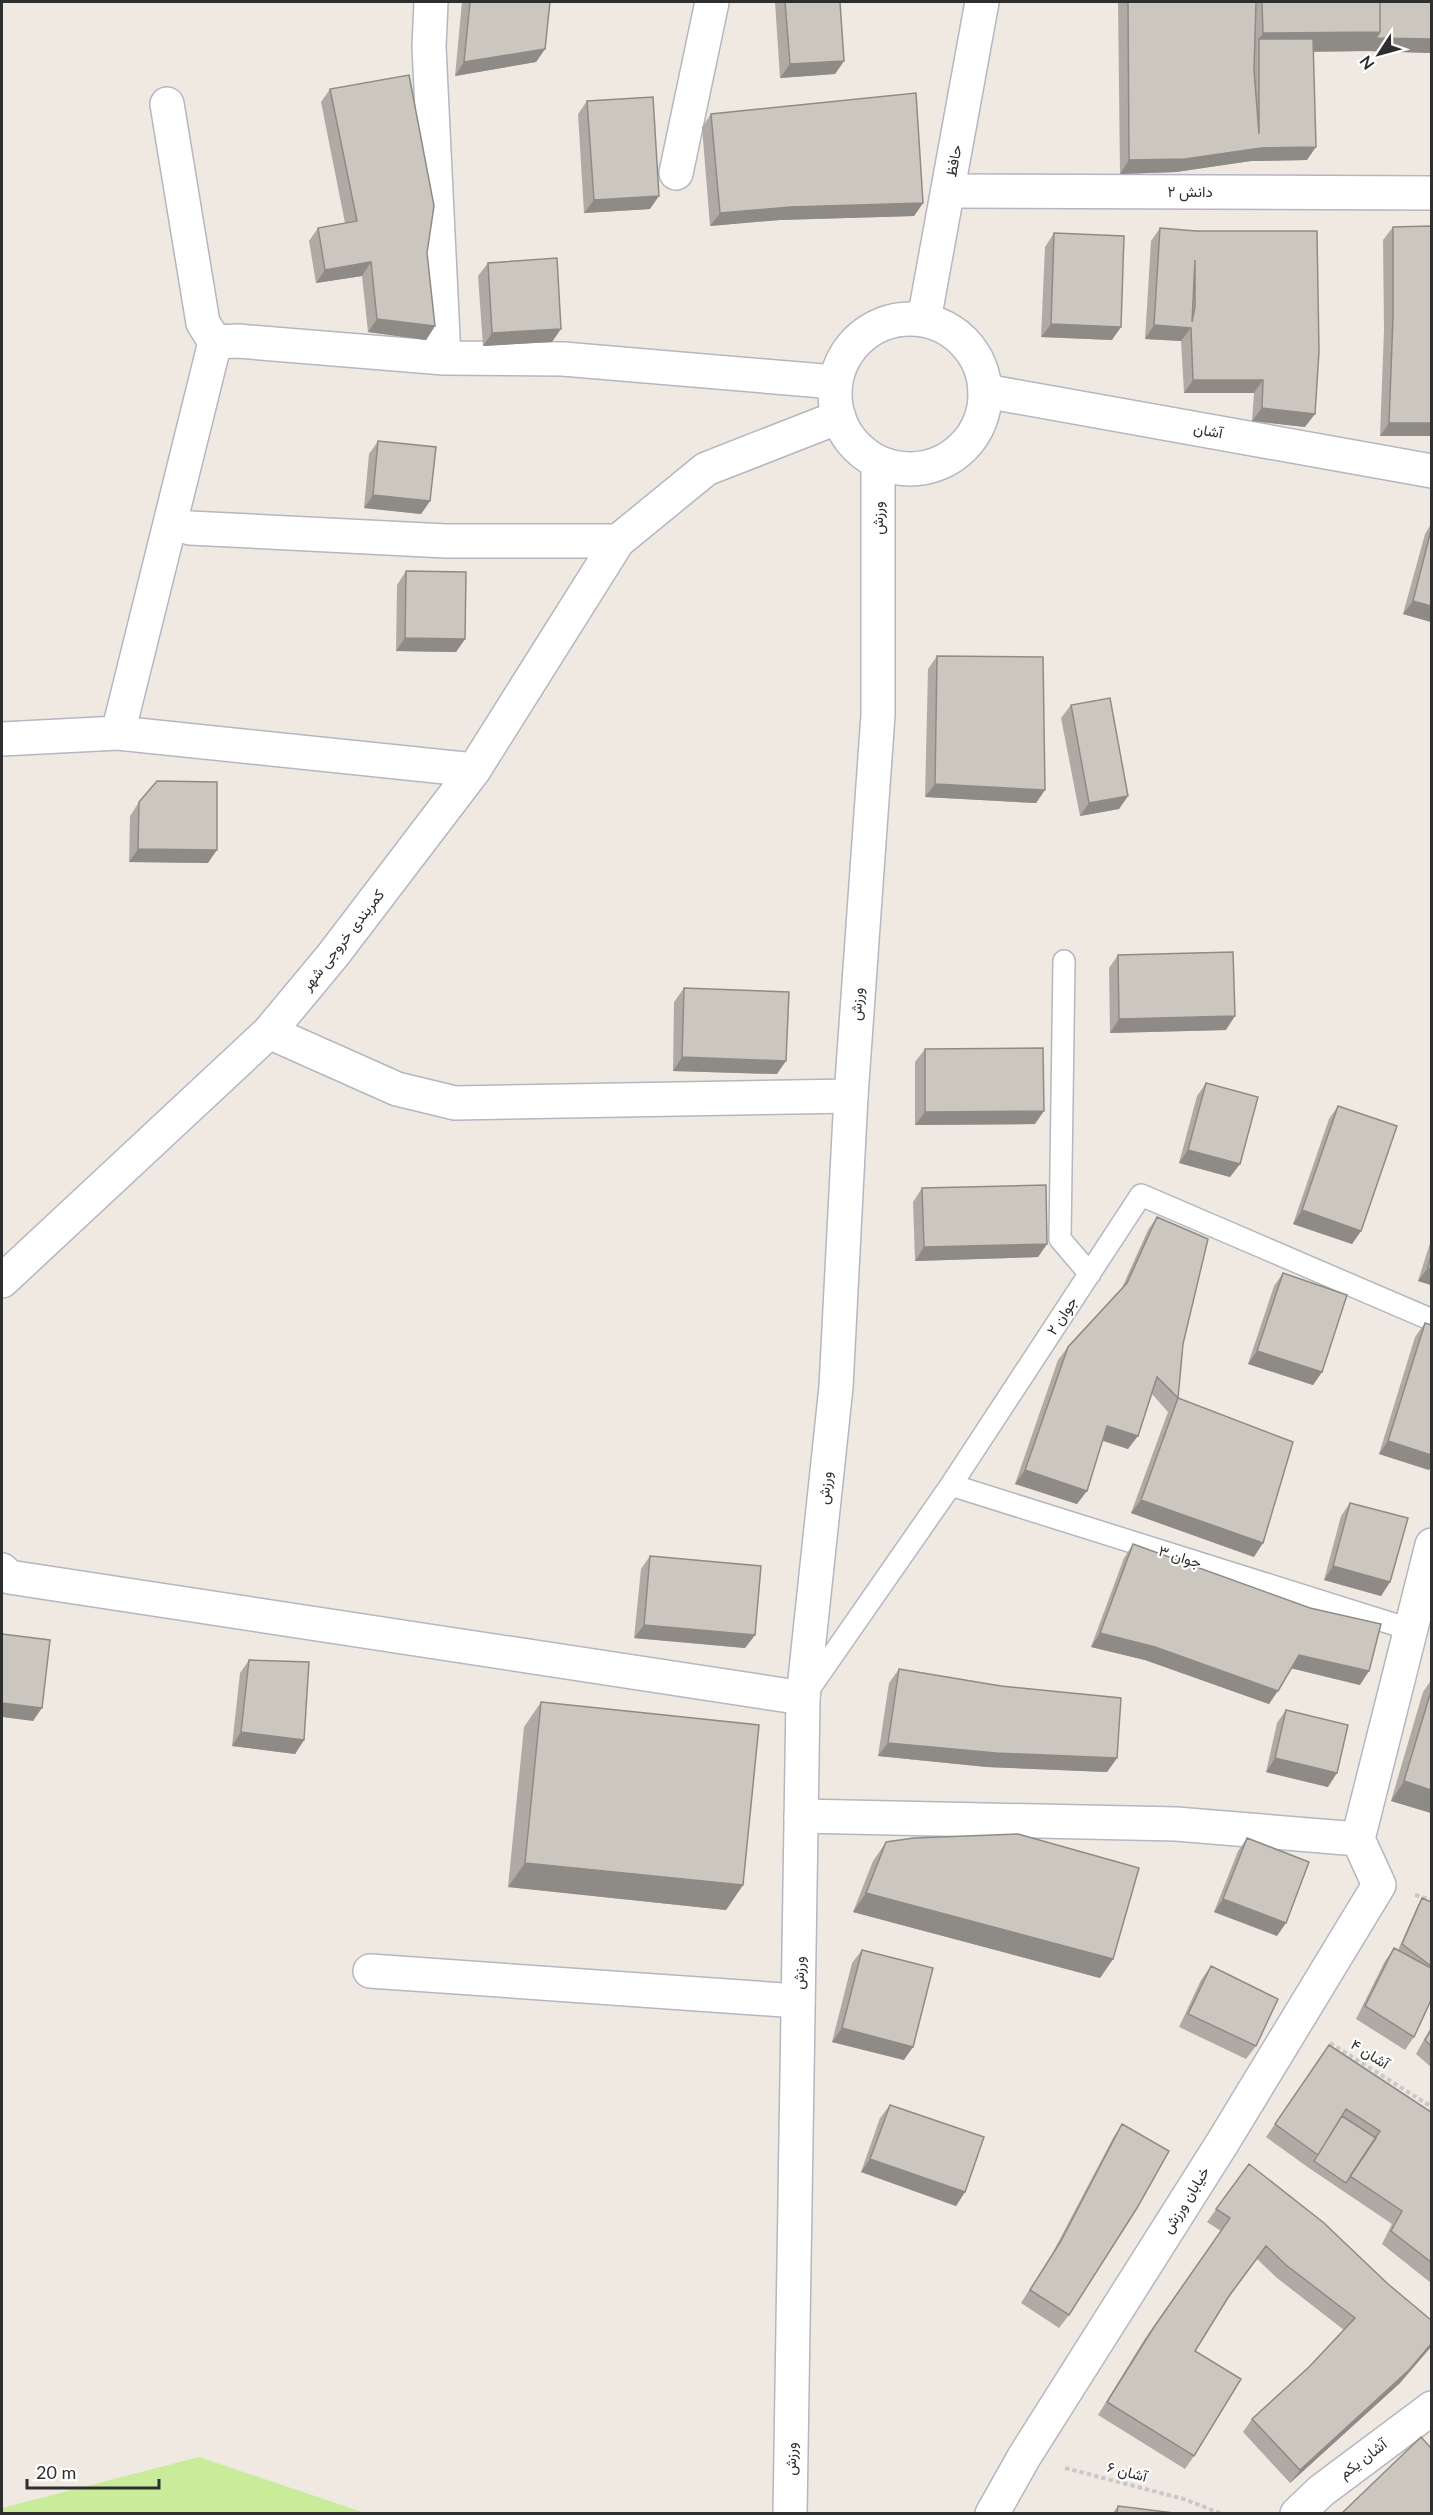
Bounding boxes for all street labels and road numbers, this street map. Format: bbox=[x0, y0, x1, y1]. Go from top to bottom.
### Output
street label: حافظ bbox=[941, 143, 965, 178]
street label: دانش ۲ bbox=[1167, 182, 1213, 202]
street label: آشان bbox=[1192, 419, 1226, 443]
street label: ورزش bbox=[868, 501, 888, 535]
street label: کمربندی خروجی شهر bbox=[296, 885, 389, 996]
street label: ورزش bbox=[846, 987, 868, 1021]
street label: جوان ۲ bbox=[1042, 1293, 1081, 1339]
street label: ورزش bbox=[813, 1470, 837, 1506]
street label: جوان ۳ bbox=[1156, 1541, 1204, 1572]
street label: ورزش bbox=[789, 1956, 809, 1990]
street label: آشان ۴ bbox=[1348, 2034, 1394, 2074]
street label: خیابان ورزش bbox=[1158, 2163, 1214, 2237]
street label: آشان یکم bbox=[1335, 2434, 1392, 2484]
street label: ورزش bbox=[781, 2442, 801, 2476]
street label: آشان ۶ bbox=[1105, 2457, 1151, 2486]

